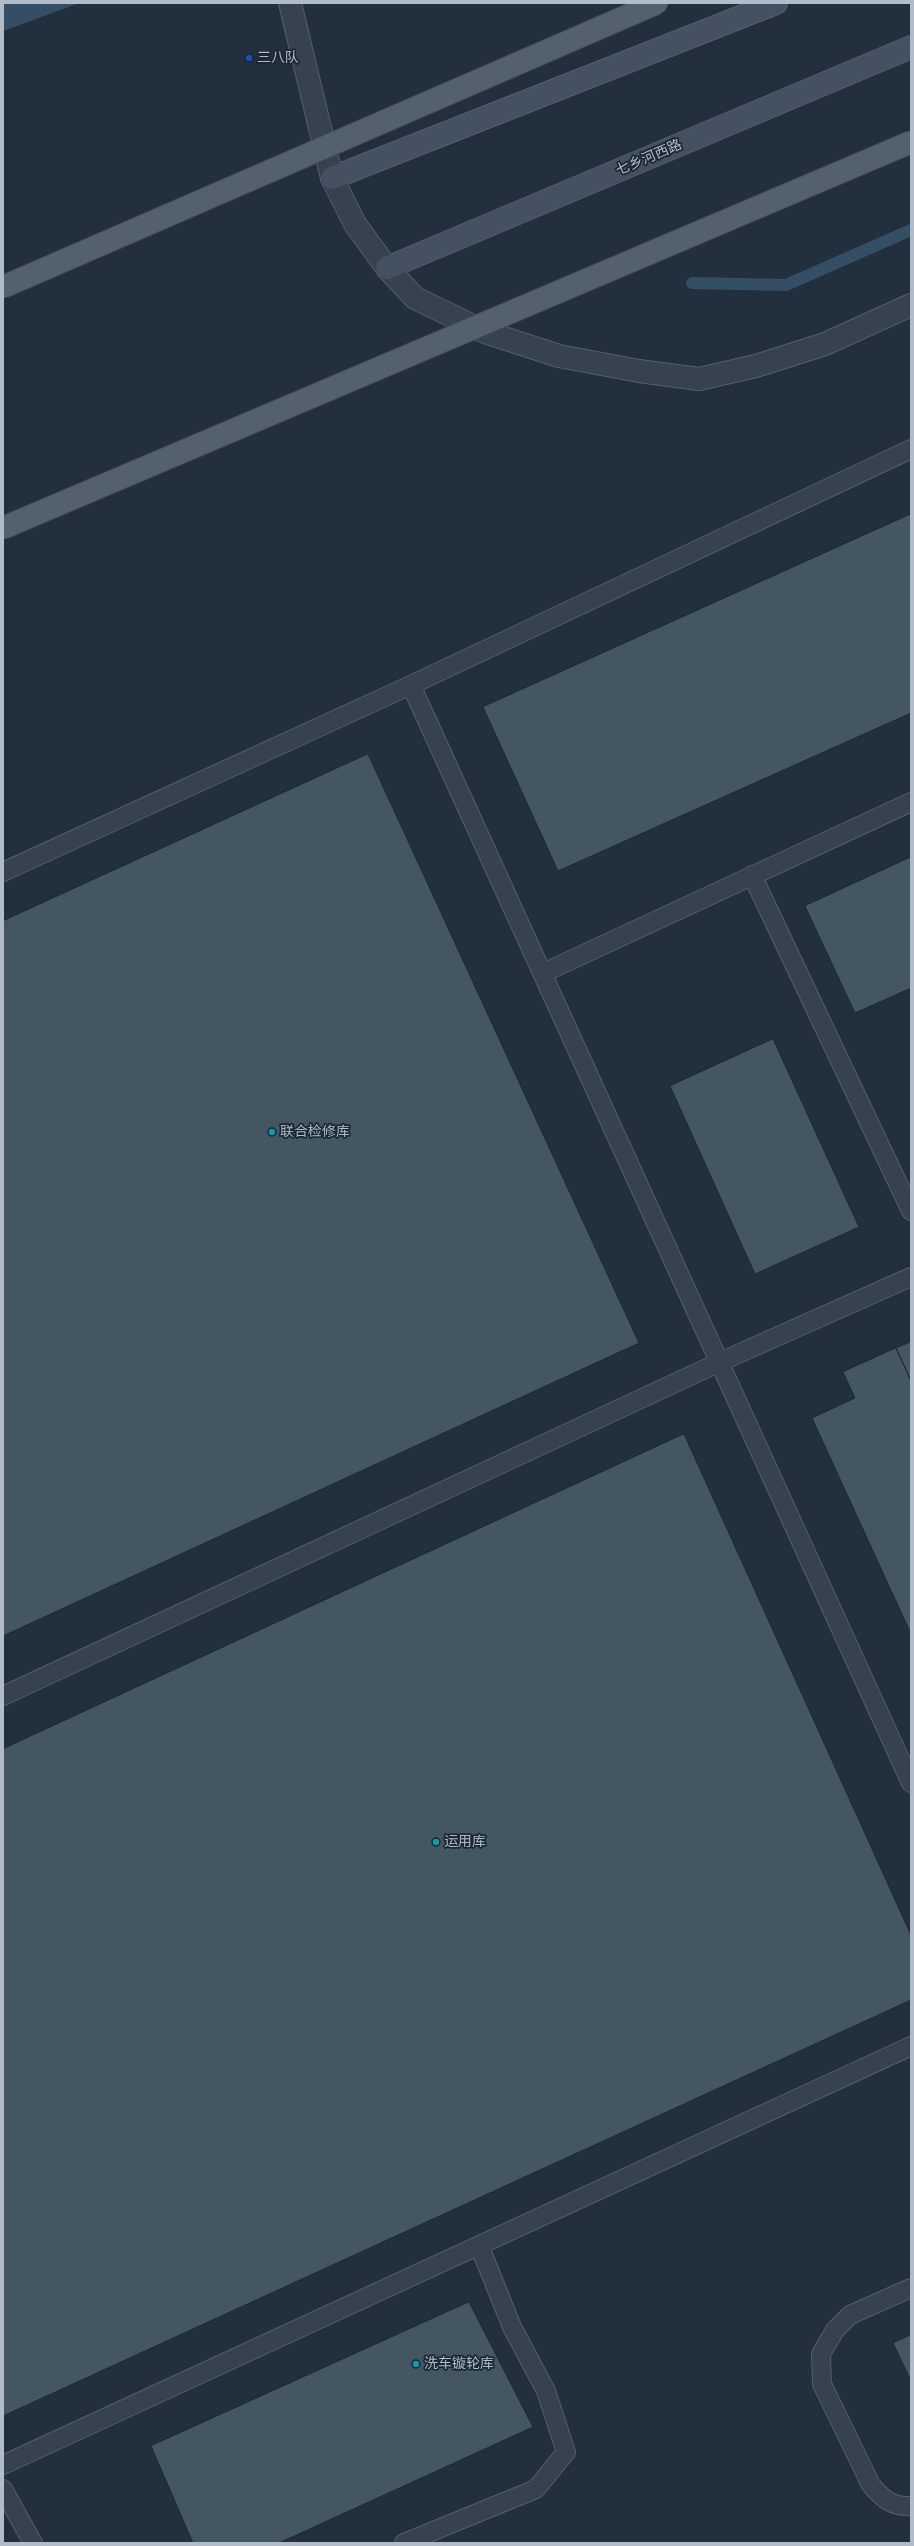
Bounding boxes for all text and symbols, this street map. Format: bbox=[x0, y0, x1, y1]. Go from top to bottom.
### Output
place label: 三八队 bbox=[257, 50, 299, 66]
marker: 三八队 bbox=[244, 53, 254, 63]
street label: 七乡河西路 bbox=[614, 137, 684, 179]
place label: 联合检修库 bbox=[280, 1124, 350, 1140]
marker: 联合检修库 bbox=[267, 1127, 277, 1137]
place label: 运用库 bbox=[444, 1834, 486, 1850]
marker: 运用库 bbox=[431, 1837, 441, 1847]
place label: 洗车镟轮库 bbox=[424, 2356, 494, 2372]
marker: 洗车镟轮库 bbox=[411, 2359, 421, 2369]

